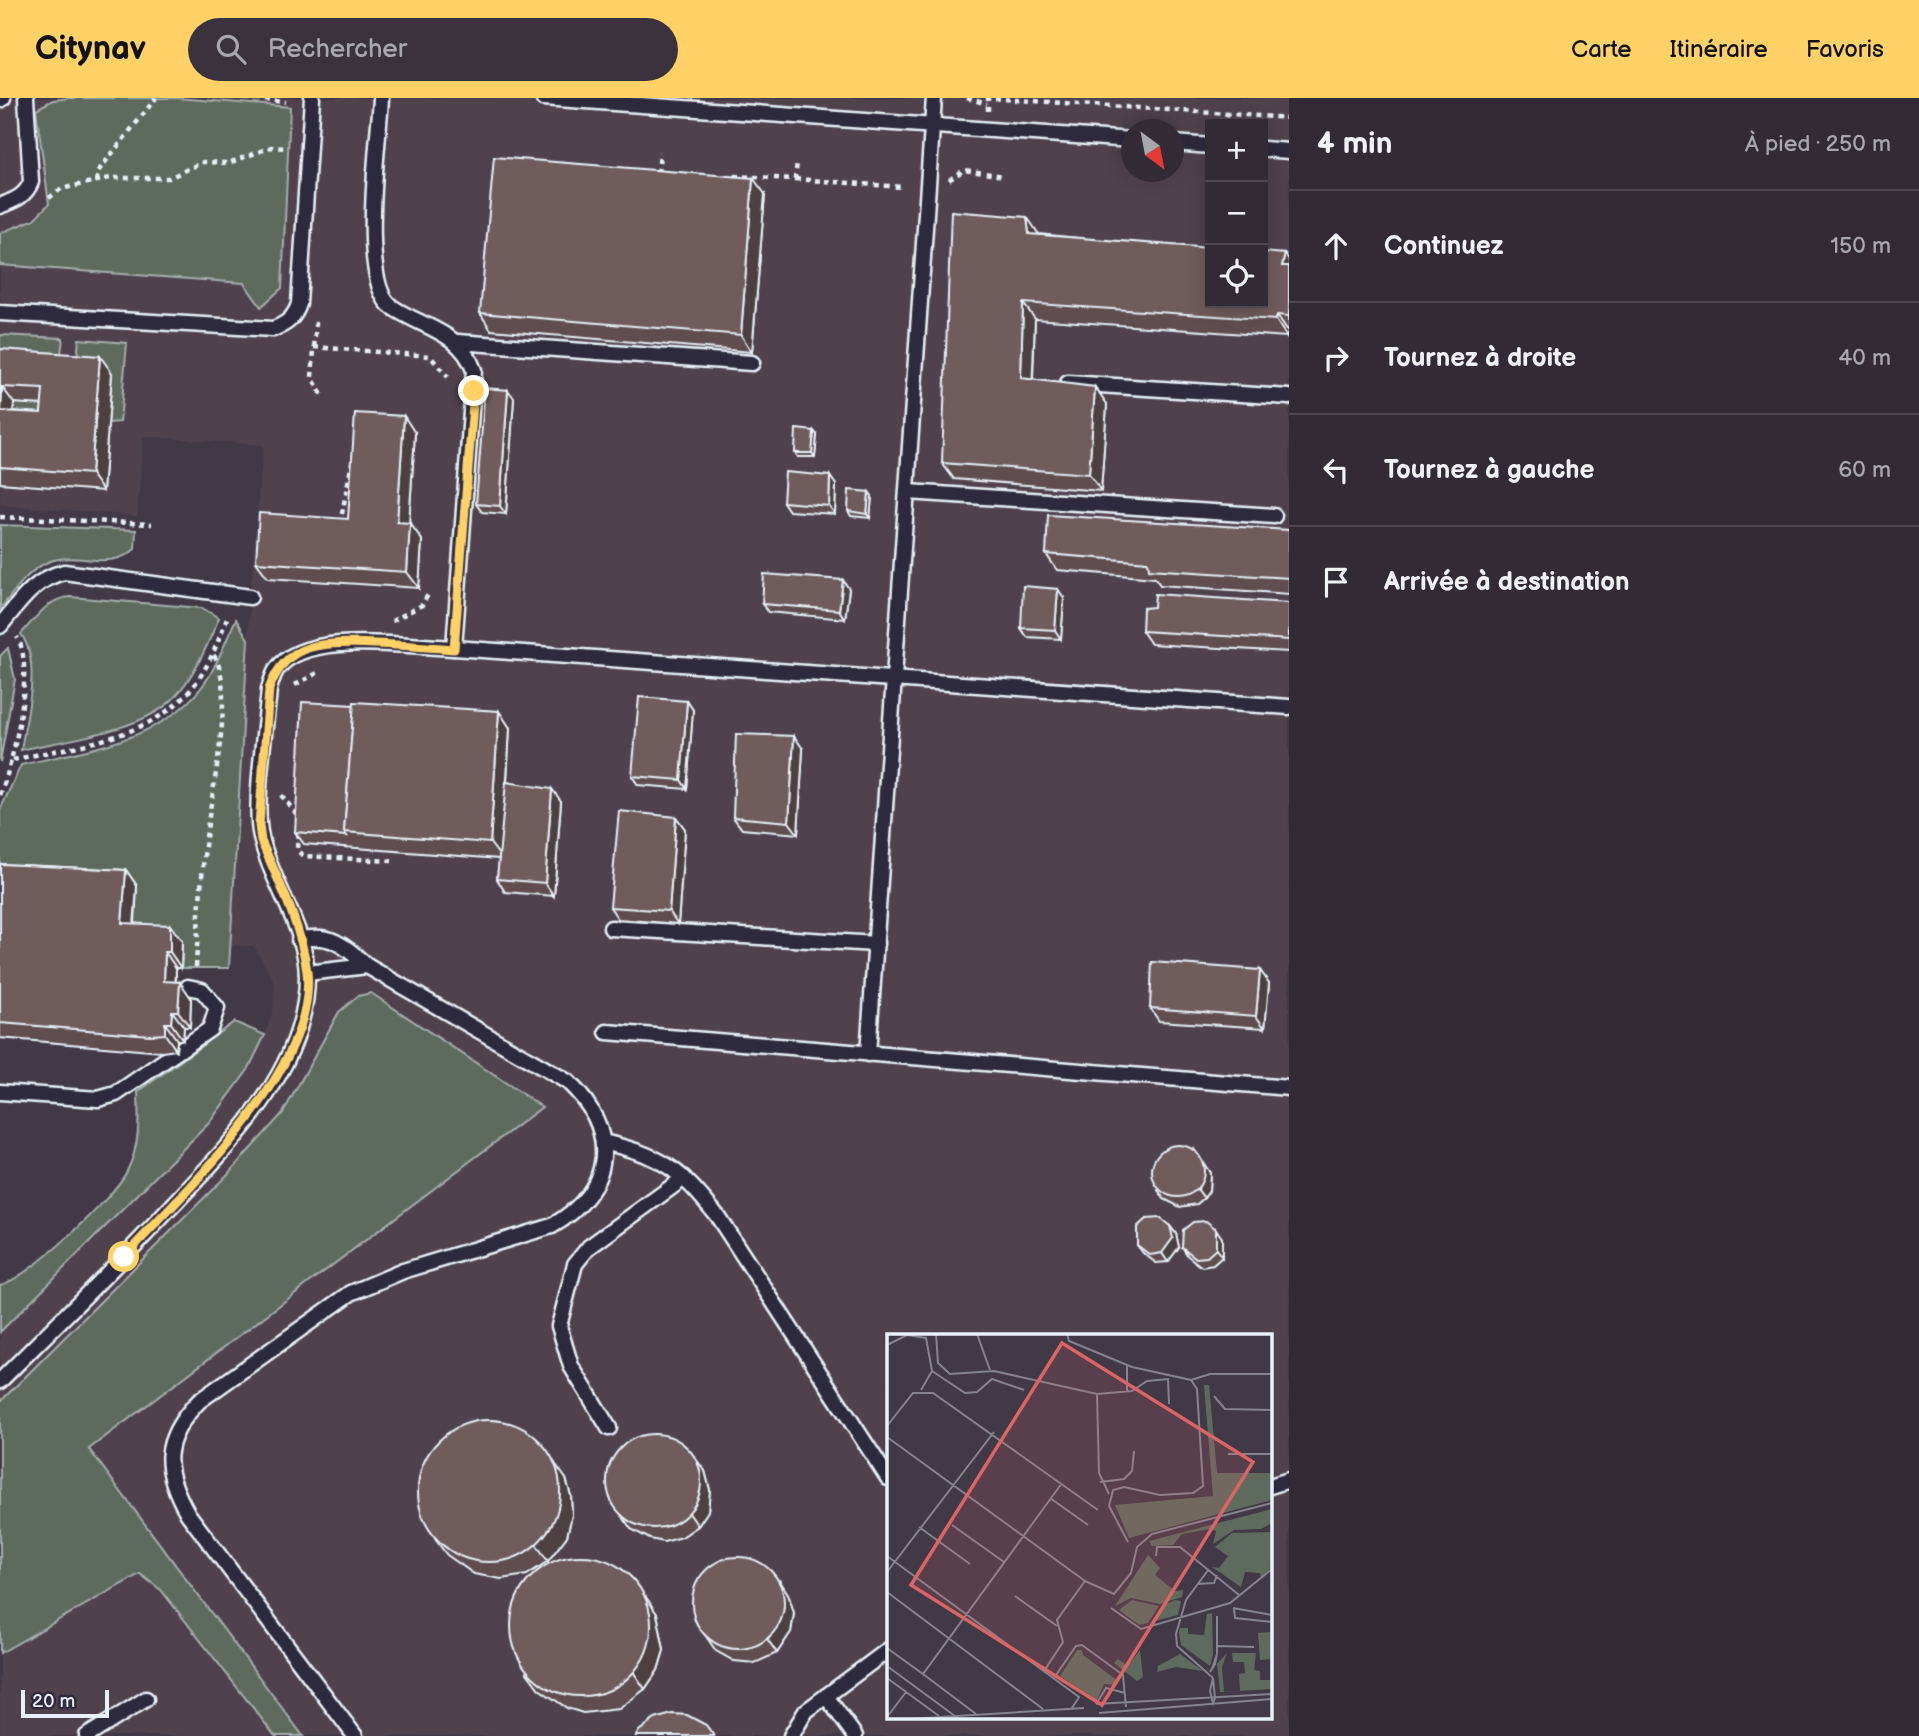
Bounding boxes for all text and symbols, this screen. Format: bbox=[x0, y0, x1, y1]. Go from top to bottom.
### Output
search box bbox=[188, 18, 678, 81]
text: Citynav bbox=[35, 29, 146, 69]
icon: search bbox=[212, 30, 250, 68]
text: Rechercher bbox=[268, 34, 407, 65]
text: Carte bbox=[1571, 35, 1632, 64]
text: Itinéraire bbox=[1670, 35, 1768, 64]
text: Favoris bbox=[1806, 35, 1884, 64]
north arrow bbox=[1121, 119, 1184, 182]
map controls bbox=[1205, 119, 1268, 308]
button: + bbox=[1205, 119, 1268, 182]
text: 4 min bbox=[1317, 126, 1392, 162]
text: À pied · 250 m bbox=[1745, 130, 1891, 158]
button: − bbox=[1205, 182, 1268, 245]
icon: ahead bbox=[1317, 227, 1355, 265]
text: Continuez bbox=[1384, 231, 1504, 262]
text: 150 m bbox=[1830, 232, 1891, 260]
button: locate bbox=[1205, 245, 1268, 308]
icon: right bbox=[1317, 339, 1355, 377]
text: Tournez à droite bbox=[1384, 343, 1576, 374]
text: 40 m bbox=[1838, 344, 1891, 372]
route end bbox=[458, 375, 489, 406]
icon: left bbox=[1317, 451, 1355, 489]
text: Tournez à gauche bbox=[1384, 455, 1595, 486]
text: 60 m bbox=[1838, 456, 1891, 484]
icon: arrive bbox=[1317, 563, 1355, 601]
text: Arrivée à destination bbox=[1384, 567, 1630, 598]
route start bbox=[108, 1241, 139, 1272]
inset map bbox=[887, 1334, 1272, 1718]
scale bar bbox=[21, 1687, 108, 1719]
text: 20 m bbox=[32, 1690, 75, 1713]

